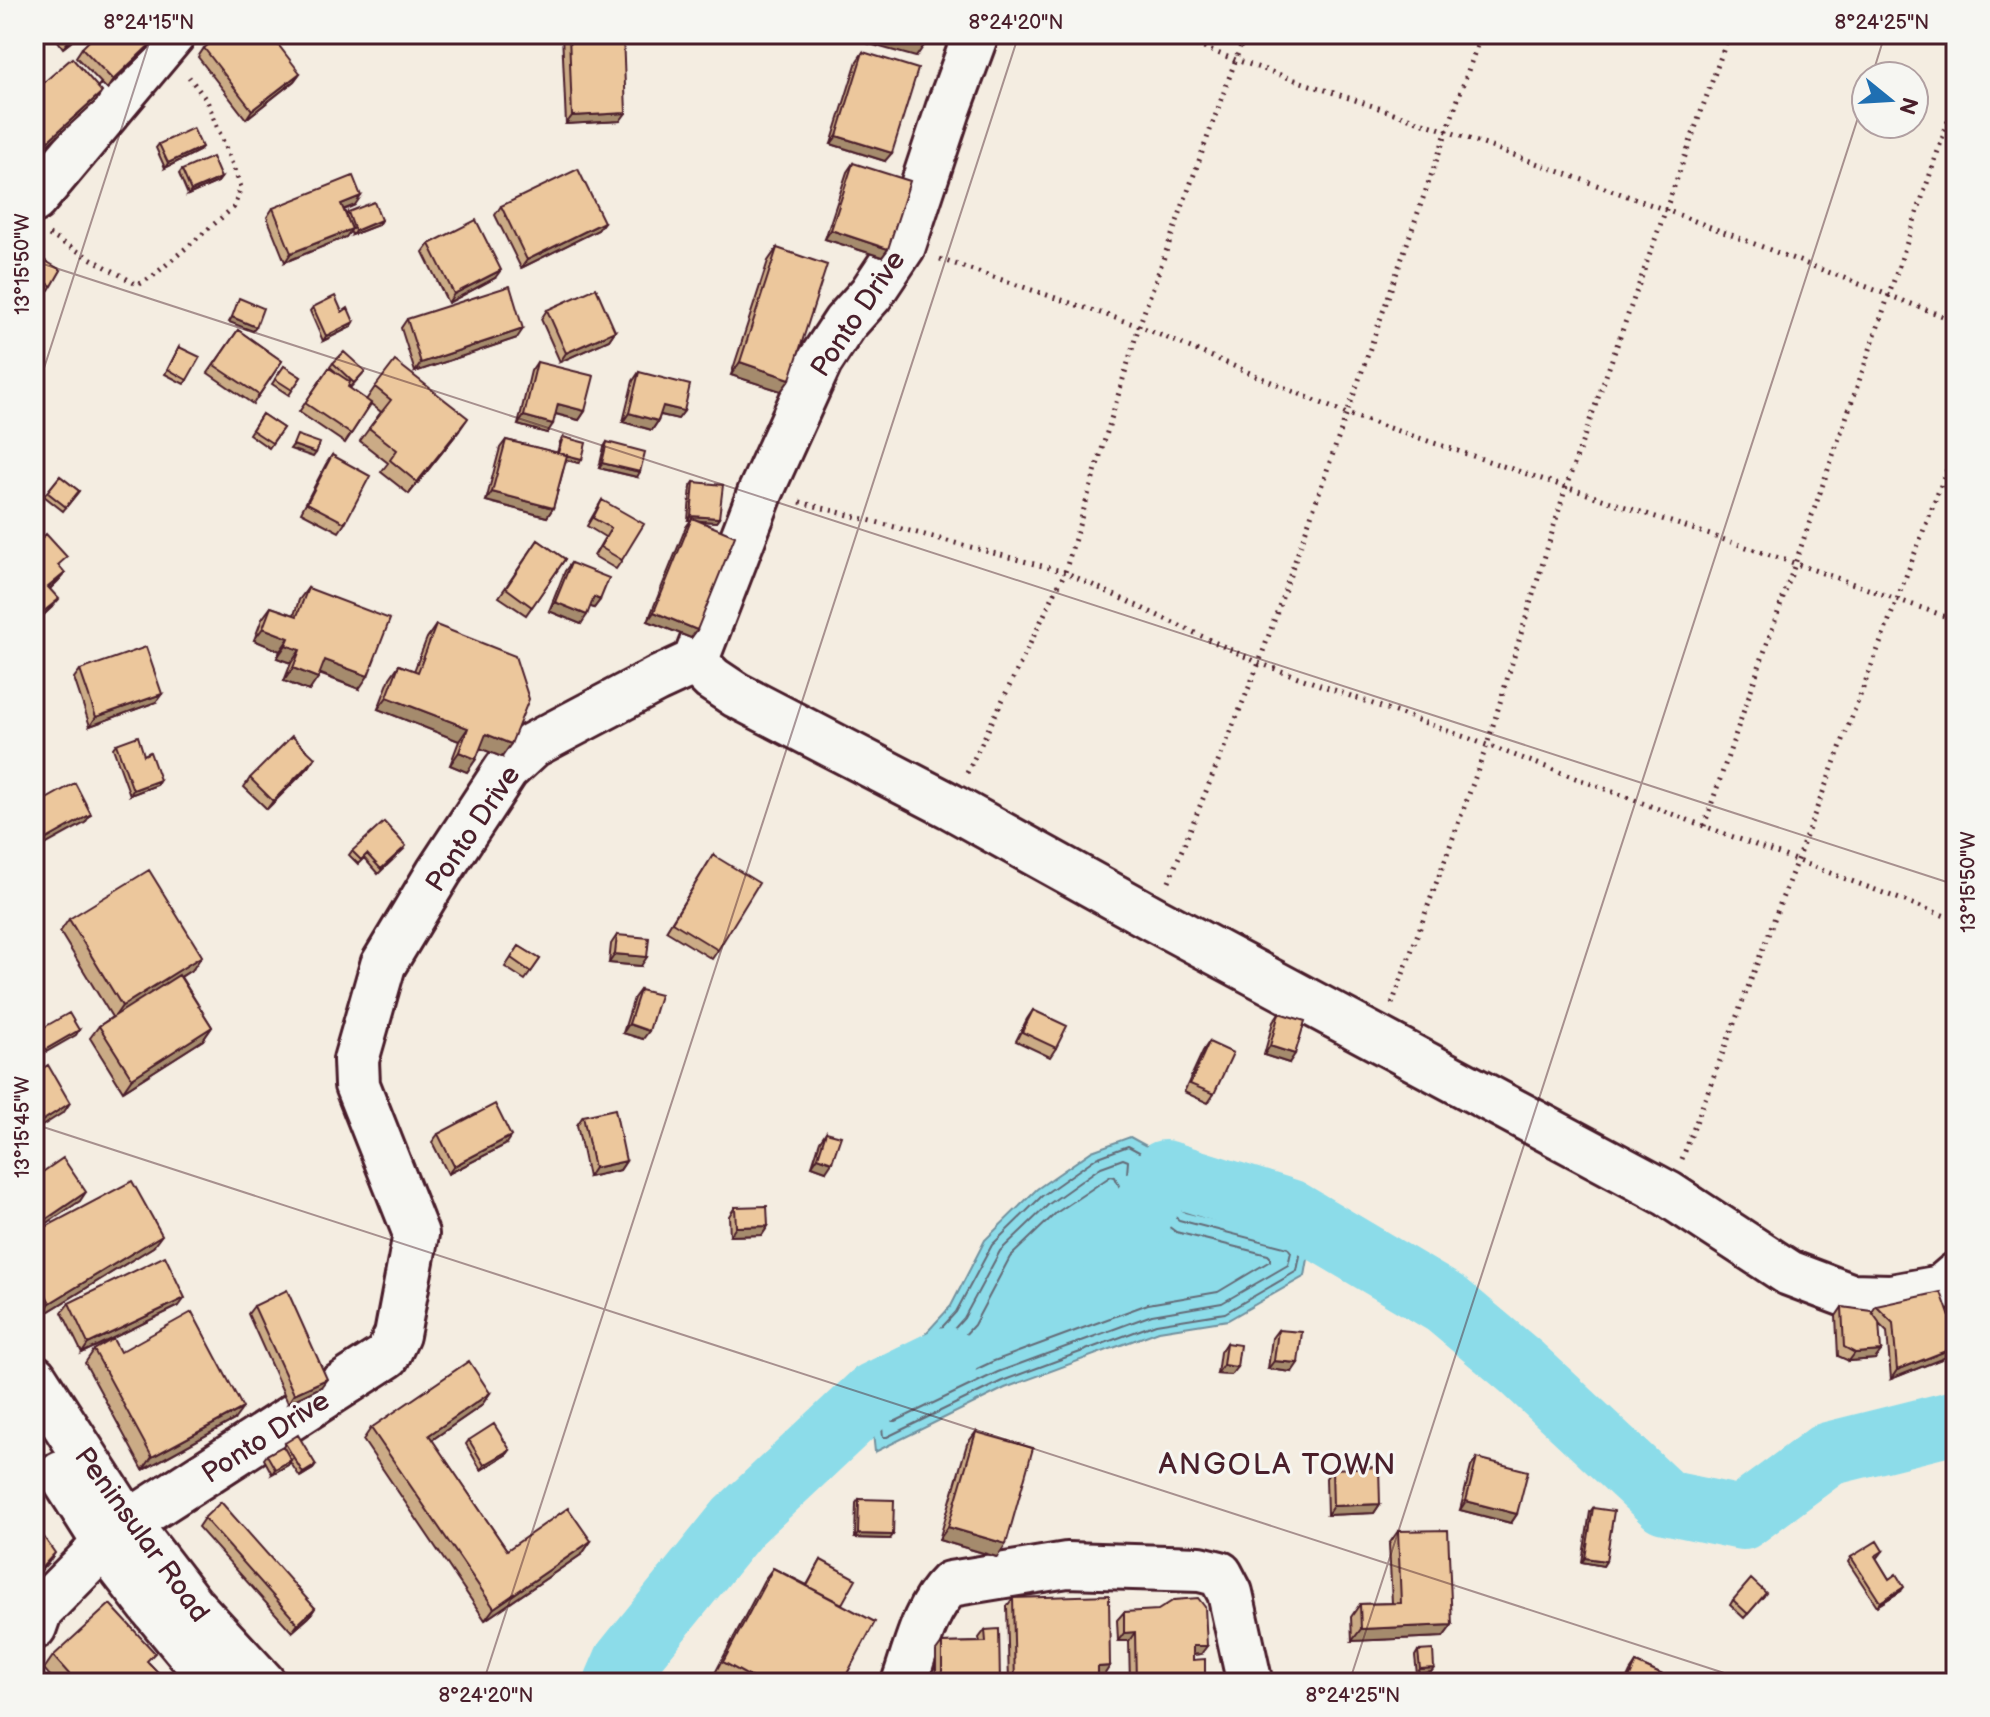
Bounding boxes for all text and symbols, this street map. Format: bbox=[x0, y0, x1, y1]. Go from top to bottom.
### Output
text: 8°24'15"N bbox=[104, 11, 194, 35]
text: 8°24'20"N bbox=[968, 11, 1064, 35]
text: 8°24'25"N bbox=[1835, 11, 1929, 35]
north arrow bbox=[1850, 60, 1930, 140]
text: N bbox=[1892, 94, 1923, 118]
text: 13°15'50"W bbox=[11, 213, 35, 315]
street label: Ponto Drive bbox=[804, 244, 913, 383]
street label: Ponto Drive bbox=[419, 759, 528, 898]
text: 13°15'50"W bbox=[1957, 831, 1981, 933]
text: 13°15'45"W bbox=[11, 1076, 35, 1178]
street label: Ponto Drive bbox=[196, 1384, 336, 1491]
street label: Peninsular Road bbox=[67, 1441, 216, 1629]
district label: ANGOLA TOWN bbox=[1158, 1447, 1398, 1483]
text: 8°24'20"N bbox=[438, 1684, 534, 1708]
text: 8°24'25"N bbox=[1306, 1684, 1400, 1708]

